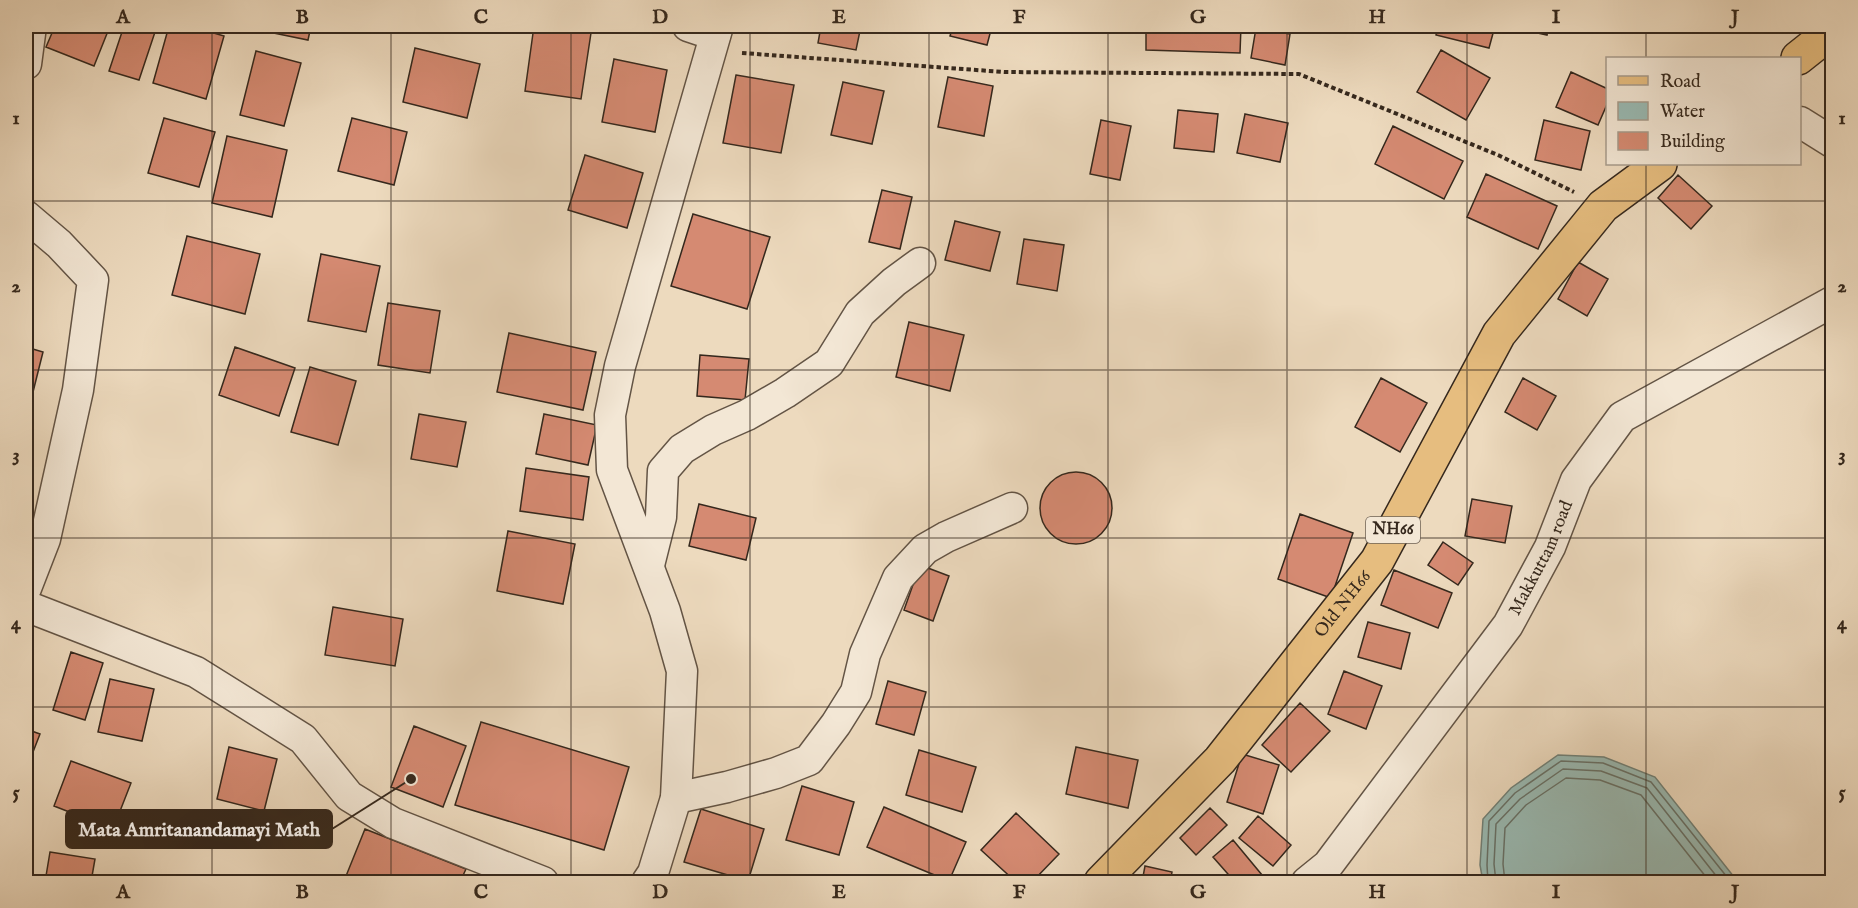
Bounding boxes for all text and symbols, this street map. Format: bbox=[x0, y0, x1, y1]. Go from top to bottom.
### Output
text: A bbox=[115, 5, 131, 30]
text: B bbox=[295, 5, 309, 30]
text: C bbox=[474, 5, 488, 30]
text: D bbox=[652, 5, 668, 30]
text: E bbox=[832, 5, 846, 30]
text: F bbox=[1013, 5, 1026, 30]
text: G bbox=[1190, 5, 1207, 30]
text: H bbox=[1368, 5, 1386, 30]
text: I bbox=[1552, 5, 1561, 30]
text: J bbox=[1728, 5, 1740, 30]
legend bbox=[1606, 57, 1801, 165]
text: Road bbox=[1660, 71, 1701, 94]
text: Water bbox=[1660, 101, 1705, 124]
text: 1 bbox=[12, 106, 20, 131]
text: 1 bbox=[1838, 106, 1846, 131]
text: Building bbox=[1660, 131, 1725, 154]
text: 2 bbox=[11, 274, 21, 299]
text: 2 bbox=[1837, 274, 1847, 299]
text: 3 bbox=[12, 443, 20, 468]
text: 3 bbox=[1838, 443, 1846, 468]
street label: Makkuttam road bbox=[1504, 497, 1579, 619]
road number: NH66 bbox=[1366, 517, 1420, 543]
street label: Old NH66 bbox=[1309, 565, 1377, 642]
text: 4 bbox=[11, 611, 22, 636]
text: 4 bbox=[1837, 611, 1848, 636]
text: 5 bbox=[12, 780, 20, 805]
text: 5 bbox=[1838, 780, 1846, 805]
callout: Mata Amritanandamayi Math bbox=[66, 810, 332, 848]
text: Mata Amritanandamayi Math bbox=[78, 818, 320, 843]
text: A bbox=[115, 880, 131, 905]
text: B bbox=[295, 880, 309, 905]
text: C bbox=[474, 880, 488, 905]
text: D bbox=[652, 880, 668, 905]
text: E bbox=[832, 880, 846, 905]
text: F bbox=[1013, 880, 1026, 905]
text: G bbox=[1190, 880, 1207, 905]
text: H bbox=[1368, 880, 1386, 905]
text: I bbox=[1552, 880, 1561, 905]
text: J bbox=[1728, 880, 1740, 905]

